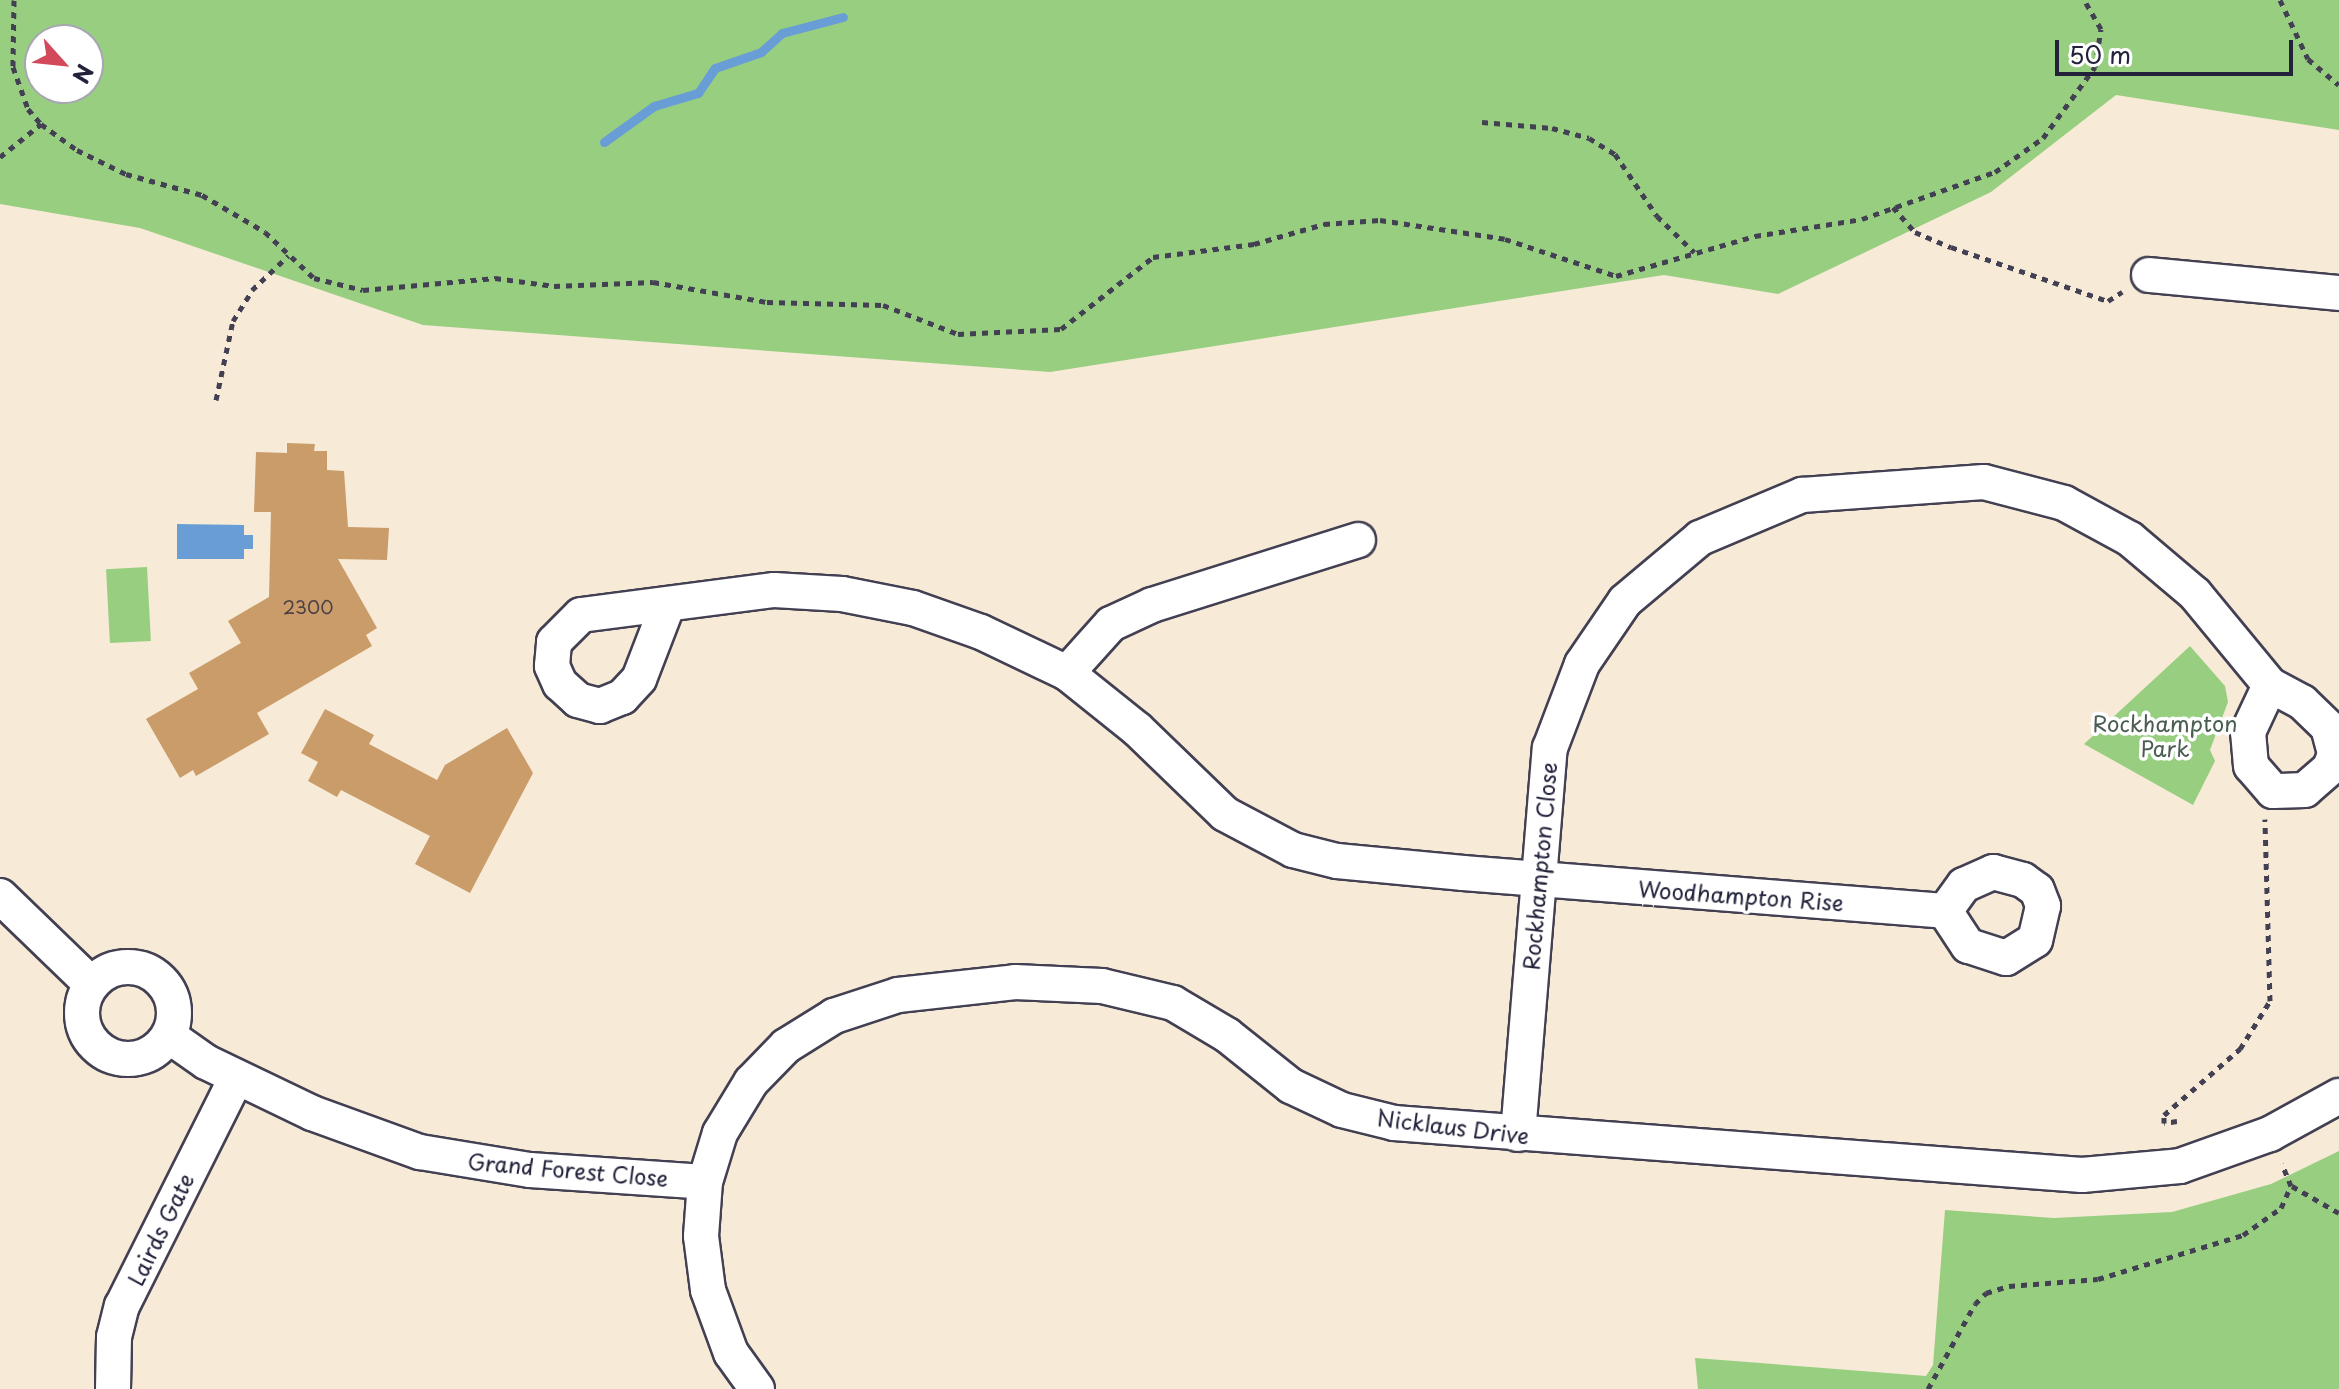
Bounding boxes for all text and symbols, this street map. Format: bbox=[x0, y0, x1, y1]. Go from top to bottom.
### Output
north arrow bbox=[24, 24, 104, 104]
scale bar bbox=[2059, 24, 2297, 74]
text: 50 m bbox=[2069, 36, 2131, 72]
text: N bbox=[65, 59, 103, 89]
house number: 2300 bbox=[283, 596, 333, 618]
park label: Rockhampton Park bbox=[2093, 709, 2237, 760]
street label: Rockhampton Close bbox=[1517, 761, 1561, 971]
street label: Woodhampton Rise bbox=[1638, 875, 1844, 915]
street label: Nicklaus Drive bbox=[1375, 1104, 1531, 1148]
street label: Grand Forest Close bbox=[465, 1147, 671, 1191]
street label: Lairds Gate bbox=[121, 1168, 199, 1290]

